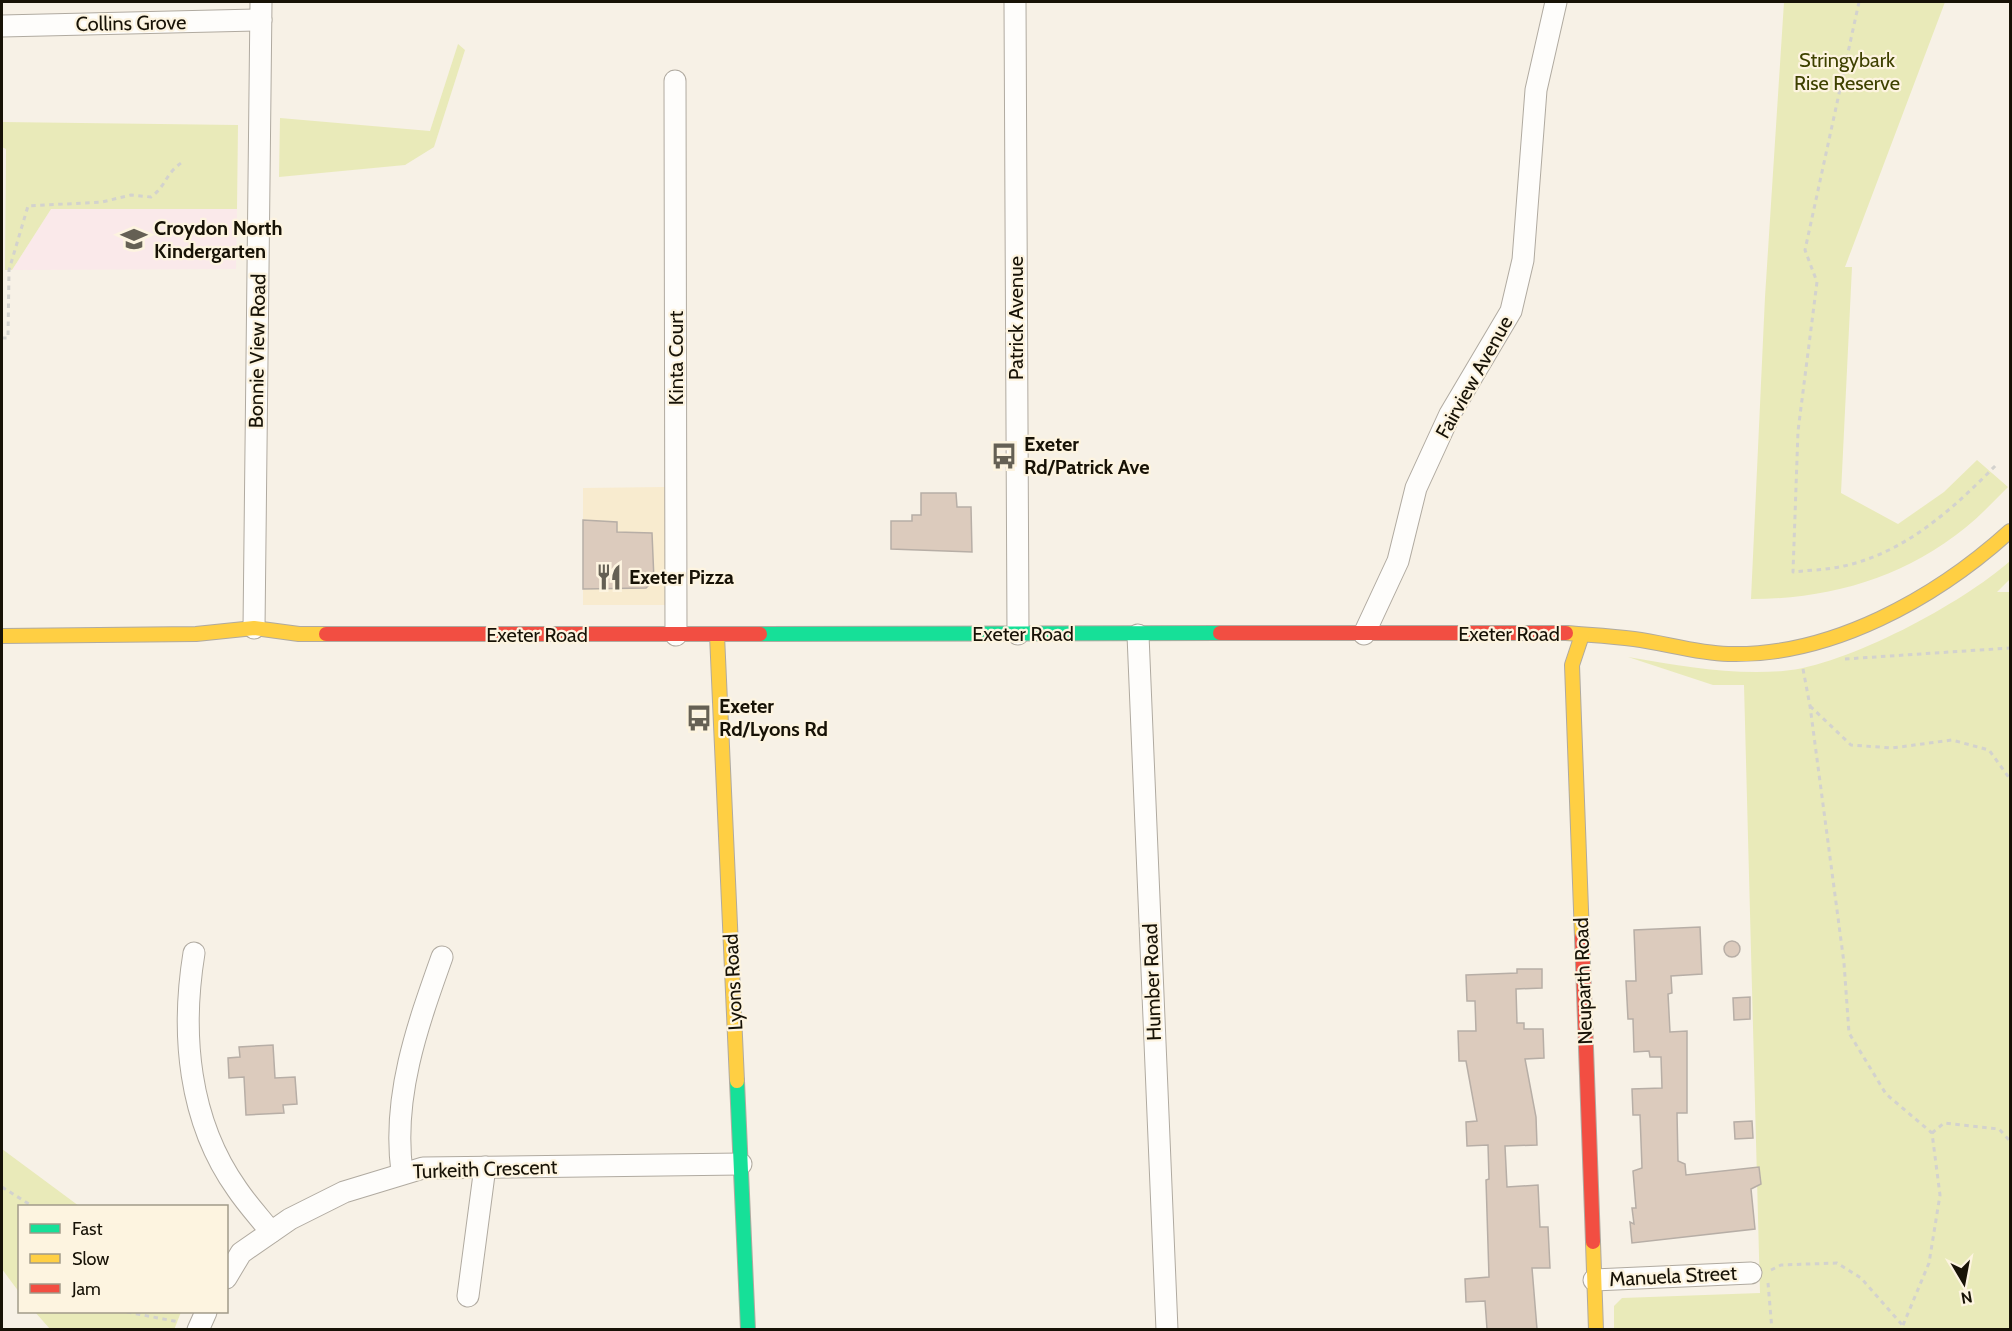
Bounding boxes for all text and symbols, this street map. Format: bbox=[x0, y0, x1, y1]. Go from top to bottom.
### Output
street label: Collins Grove bbox=[75, 10, 187, 36]
park label: Stringybark Rise Reserve bbox=[1794, 48, 1900, 95]
place label: Croydon North Kindergarten bbox=[154, 216, 282, 263]
school or university icon: Croydon North Kindergarten bbox=[119, 224, 149, 254]
street label: Patrick Avenue bbox=[1004, 256, 1028, 380]
street label: Bonnie View Road bbox=[244, 274, 270, 428]
street label: Kinta Court bbox=[664, 311, 688, 405]
street label: Fairview Avenue bbox=[1430, 312, 1518, 442]
place label: Exeter Rd/Patrick Ave bbox=[1024, 432, 1150, 479]
bus stop icon: Exeter Rd/Patrick Ave bbox=[989, 441, 1019, 471]
restaurant icon: Exeter Pizza bbox=[594, 562, 624, 592]
place label: Exeter Pizza bbox=[629, 565, 734, 589]
street label: Exeter Road bbox=[972, 622, 1074, 646]
street label: Exeter Road bbox=[1458, 622, 1560, 646]
street label: Exeter Road bbox=[486, 623, 588, 647]
place label: Exeter Rd/Lyons Rd bbox=[719, 694, 828, 741]
bus stop icon: Exeter Rd/Lyons Rd bbox=[684, 703, 714, 733]
street label: Neuparth Road bbox=[1569, 917, 1597, 1045]
street label: Humber Road bbox=[1138, 923, 1166, 1041]
street label: Lyons Road bbox=[718, 933, 748, 1031]
street label: Turkeith Crescent bbox=[412, 1154, 558, 1184]
legend bbox=[18, 1205, 228, 1313]
text: Fast bbox=[72, 1218, 103, 1240]
text: Slow bbox=[72, 1248, 109, 1270]
north arrow bbox=[1934, 1253, 1994, 1313]
street label: Manuela Street bbox=[1609, 1261, 1738, 1291]
text: Jam bbox=[71, 1278, 101, 1300]
text: N bbox=[1959, 1287, 1974, 1308]

